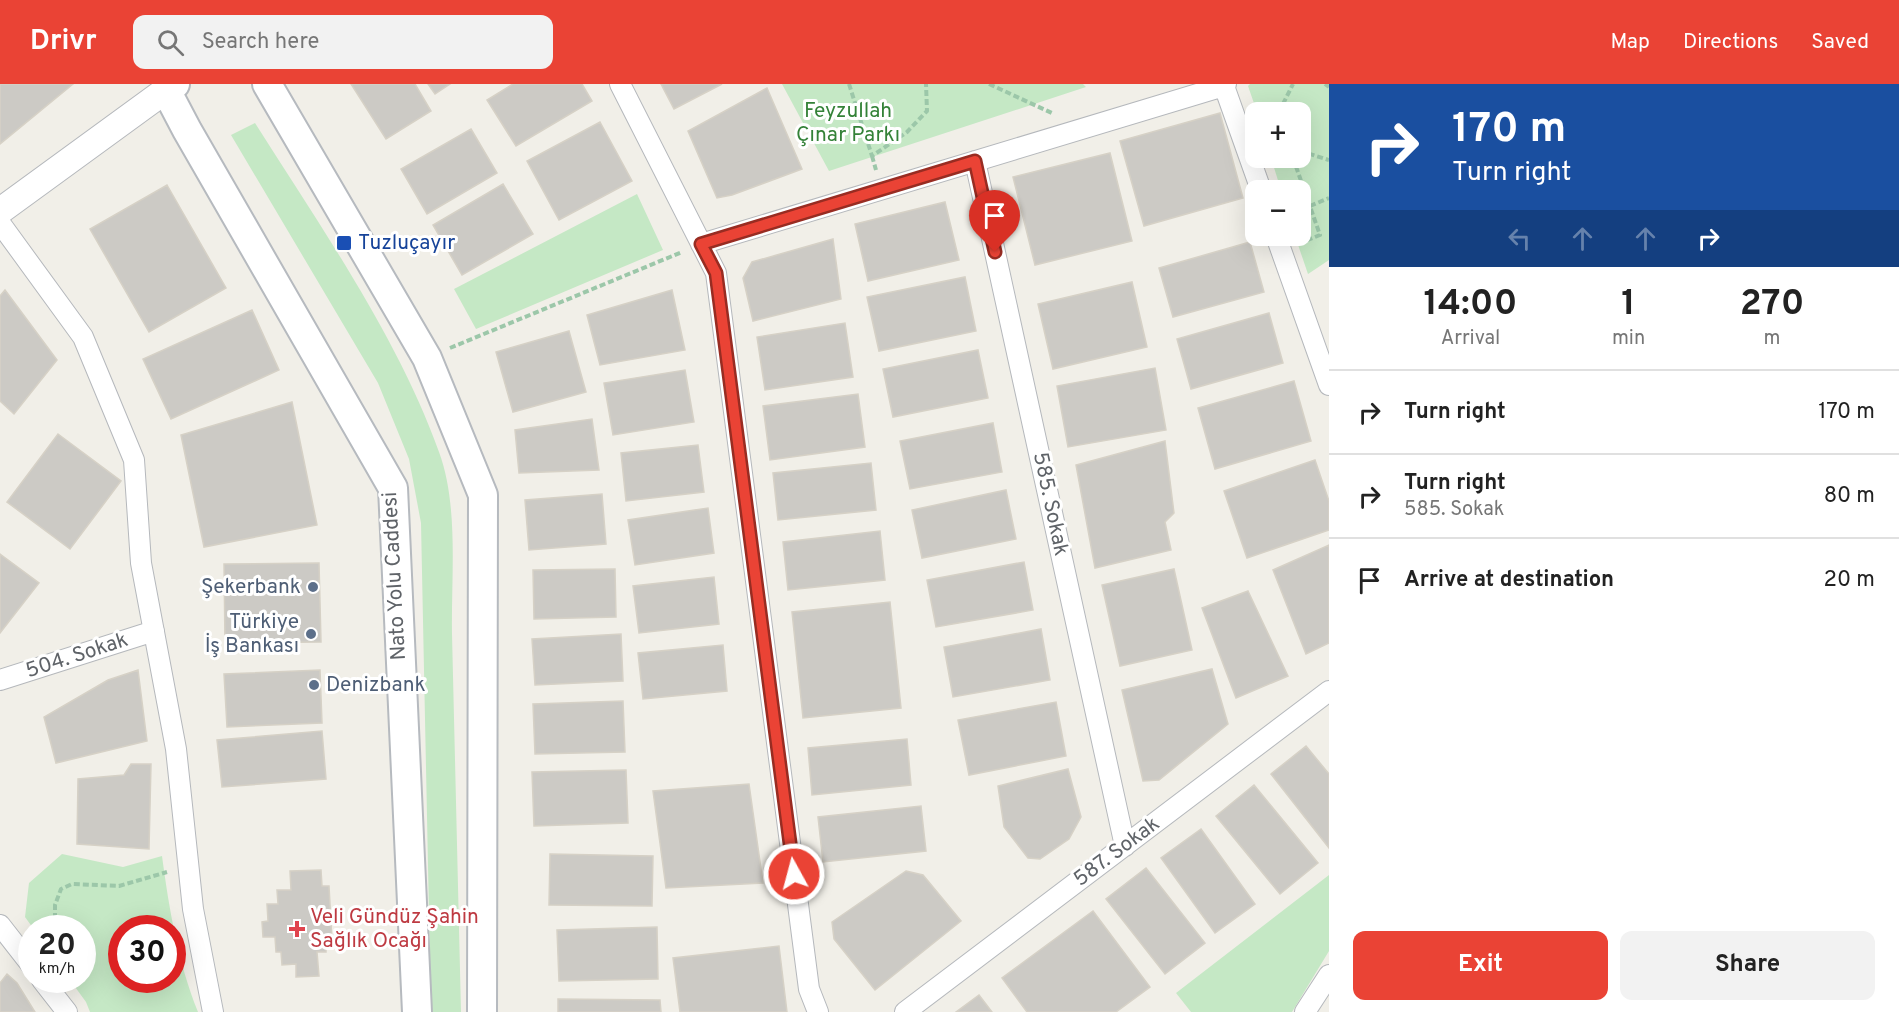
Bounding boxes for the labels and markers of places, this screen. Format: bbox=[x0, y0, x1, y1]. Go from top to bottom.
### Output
pin bbox=[969, 190, 1020, 252]
place label: Tuzluçayır bbox=[358, 230, 455, 257]
marker: Tuzluçayır bbox=[335, 234, 353, 252]
place label: Şekerbank bbox=[201, 574, 301, 601]
marker: Şekerbank bbox=[306, 580, 320, 594]
place label: Türkiye İş Bankası bbox=[205, 609, 299, 660]
marker: Türkiye İş Bankası bbox=[304, 627, 318, 641]
place label: Denizbank bbox=[326, 672, 426, 699]
marker: Denizbank bbox=[307, 678, 321, 692]
place label: Veli Gündüz Şahin Sağlık Ocağı bbox=[310, 904, 479, 955]
marker: Veli Gündüz Şahin Sağlık Ocağı bbox=[288, 920, 306, 938]

